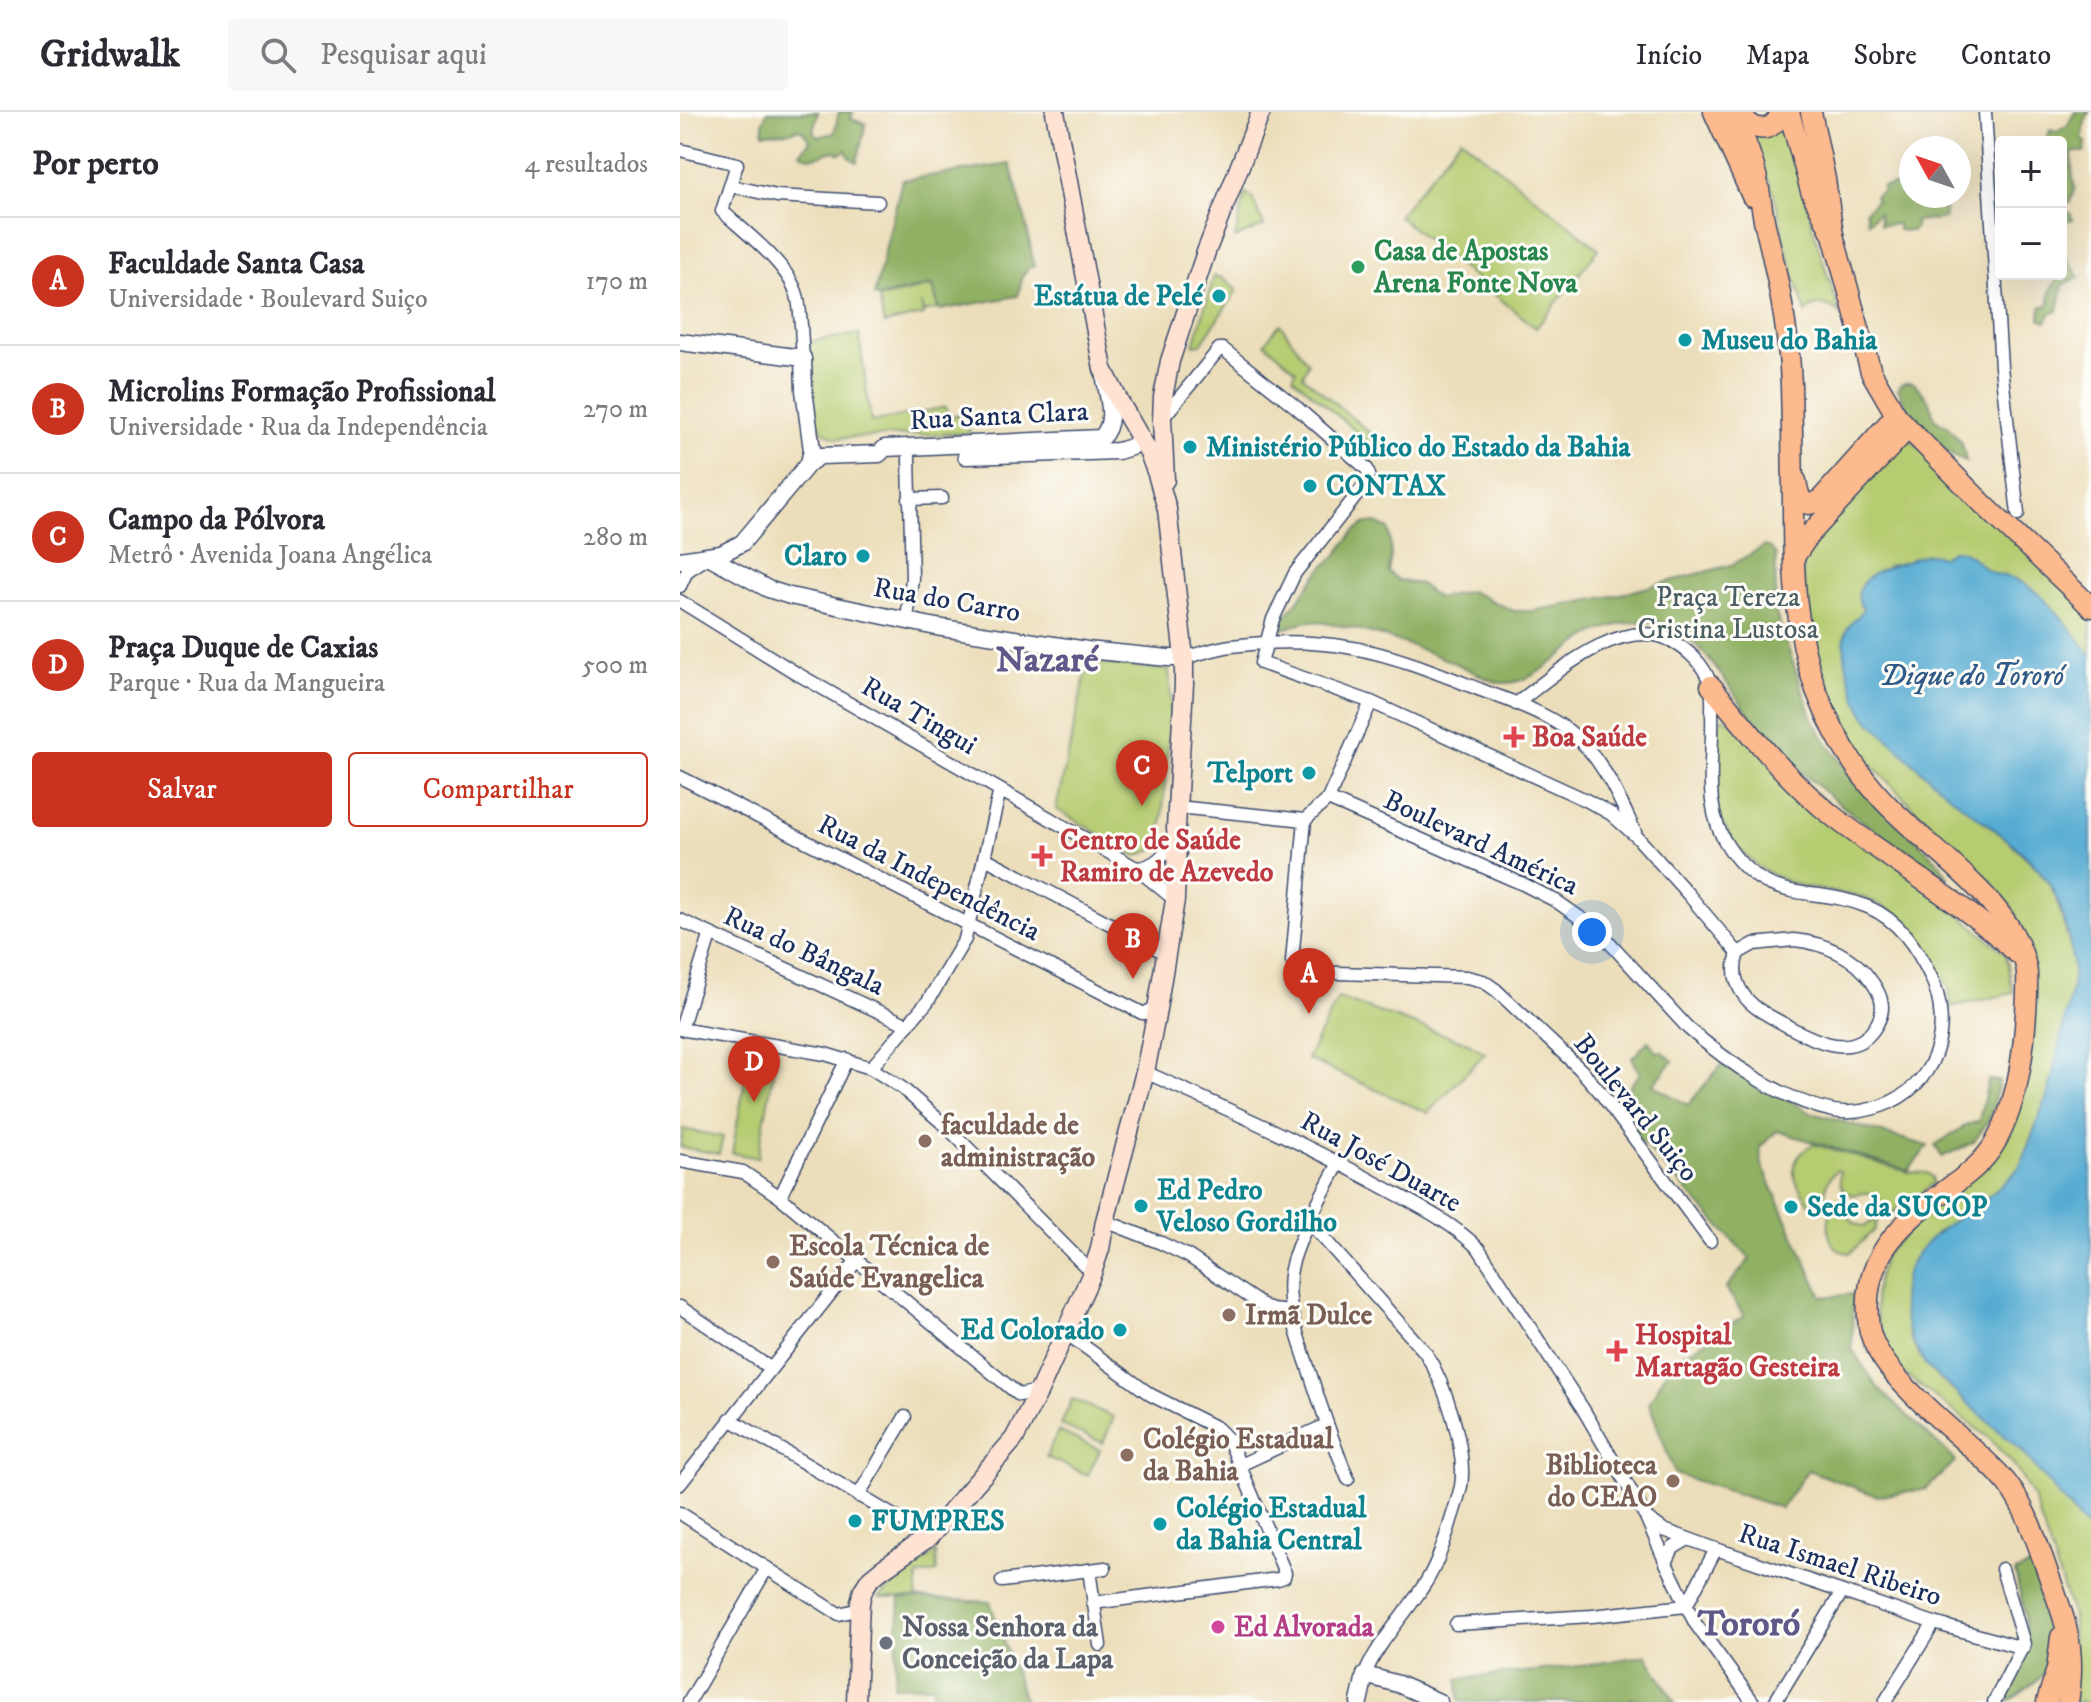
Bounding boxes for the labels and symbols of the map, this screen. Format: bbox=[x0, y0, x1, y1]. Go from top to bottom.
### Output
north arrow bbox=[1899, 136, 1971, 208]
place label: Casa de Apostas Arena Fonte Nova bbox=[1373, 234, 1579, 301]
marker: Casa de Apostas Arena Fonte Nova bbox=[1349, 258, 1367, 276]
place label: Estátua de Pelé bbox=[1034, 279, 1203, 314]
marker: Estátua de Pelé bbox=[1210, 287, 1228, 305]
place label: Museu do Bahia bbox=[1701, 323, 1878, 358]
marker: Museu do Bahia bbox=[1676, 331, 1694, 349]
street label: Rua Santa Clara bbox=[909, 394, 1089, 438]
place label: Ministério Público do Estado da Bahia bbox=[1206, 430, 1632, 465]
marker: Ministério Público do Estado da Bahia bbox=[1181, 438, 1199, 456]
place label: CONTAX bbox=[1326, 469, 1446, 504]
marker: CONTAX bbox=[1301, 477, 1319, 495]
place label: Claro bbox=[784, 539, 847, 574]
marker: Claro bbox=[854, 547, 872, 565]
street label: Rua do Carro bbox=[871, 570, 1023, 630]
park label: Praça Tereza Cristina Lustosa bbox=[1637, 580, 1819, 647]
district label: Nazaré bbox=[995, 638, 1100, 683]
water label: Dique do Tororó bbox=[1880, 658, 2067, 695]
street label: Rua Tingui bbox=[855, 669, 983, 763]
place label: Boa Saúde bbox=[1532, 720, 1647, 755]
marker: Boa Saúde bbox=[1503, 726, 1525, 748]
pin: C bbox=[1116, 740, 1168, 806]
place label: Telport bbox=[1207, 756, 1293, 791]
marker: Telport bbox=[1300, 764, 1318, 782]
street label: Boulevard América bbox=[1378, 783, 1584, 904]
street label: Rua da Independência bbox=[812, 807, 1046, 949]
place label: Centro de Saúde Ramiro de Azevedo bbox=[1060, 823, 1274, 890]
marker: Centro de Saúde Ramiro de Azevedo bbox=[1031, 845, 1053, 867]
street label: Rua do Bângala bbox=[718, 898, 890, 1004]
your location bbox=[1572, 912, 1612, 952]
pin: B bbox=[1107, 913, 1159, 979]
pin: A bbox=[1283, 948, 1335, 1014]
street label: Boulevard Suiço bbox=[1566, 1027, 1706, 1189]
pin: D bbox=[728, 1036, 780, 1102]
street label: Rua José Duarte bbox=[1294, 1103, 1468, 1221]
place label: faculdade de administração bbox=[940, 1108, 1096, 1175]
marker: faculdade de administração bbox=[916, 1132, 934, 1150]
place label: Ed Pedro Veloso Gordilho bbox=[1156, 1173, 1337, 1240]
place label: Sede da SUCOP bbox=[1807, 1190, 1988, 1225]
marker: Ed Pedro Veloso Gordilho bbox=[1132, 1197, 1150, 1215]
marker: Sede da SUCOP bbox=[1782, 1198, 1800, 1216]
place label: Escola Técnica de Saúde Evangelica bbox=[789, 1229, 990, 1296]
marker: Escola Técnica de Saúde Evangelica bbox=[764, 1253, 782, 1271]
place label: Irmã Dulce bbox=[1245, 1298, 1373, 1333]
marker: Irmã Dulce bbox=[1220, 1306, 1238, 1324]
place label: Ed Colorado bbox=[960, 1313, 1104, 1348]
place label: Hospital Martagão Gesteira bbox=[1635, 1318, 1841, 1385]
marker: Ed Colorado bbox=[1111, 1321, 1129, 1339]
marker: Hospital Martagão Gesteira bbox=[1606, 1340, 1628, 1362]
place label: Colégio Estadual da Bahia bbox=[1143, 1422, 1334, 1489]
marker: Colégio Estadual da Bahia bbox=[1118, 1446, 1136, 1464]
place label: Biblioteca do CEAO bbox=[1545, 1448, 1658, 1515]
marker: Biblioteca do CEAO bbox=[1664, 1472, 1682, 1490]
place label: Colégio Estadual da Bahia Central bbox=[1176, 1491, 1367, 1558]
place label: FUMPRES bbox=[871, 1504, 1005, 1539]
marker: FUMPRES bbox=[846, 1512, 864, 1530]
marker: Colégio Estadual da Bahia Central bbox=[1151, 1515, 1169, 1533]
street label: Rua Ismael Ribeiro bbox=[1734, 1516, 1946, 1614]
district label: Tororó bbox=[1697, 1602, 1800, 1647]
place label: Nossa Senhora da Conceição da Lapa bbox=[902, 1610, 1114, 1677]
place label: Ed Alvorada bbox=[1234, 1610, 1375, 1645]
marker: Ed Alvorada bbox=[1209, 1618, 1227, 1636]
marker: Nossa Senhora da Conceição da Lapa bbox=[877, 1634, 895, 1652]

